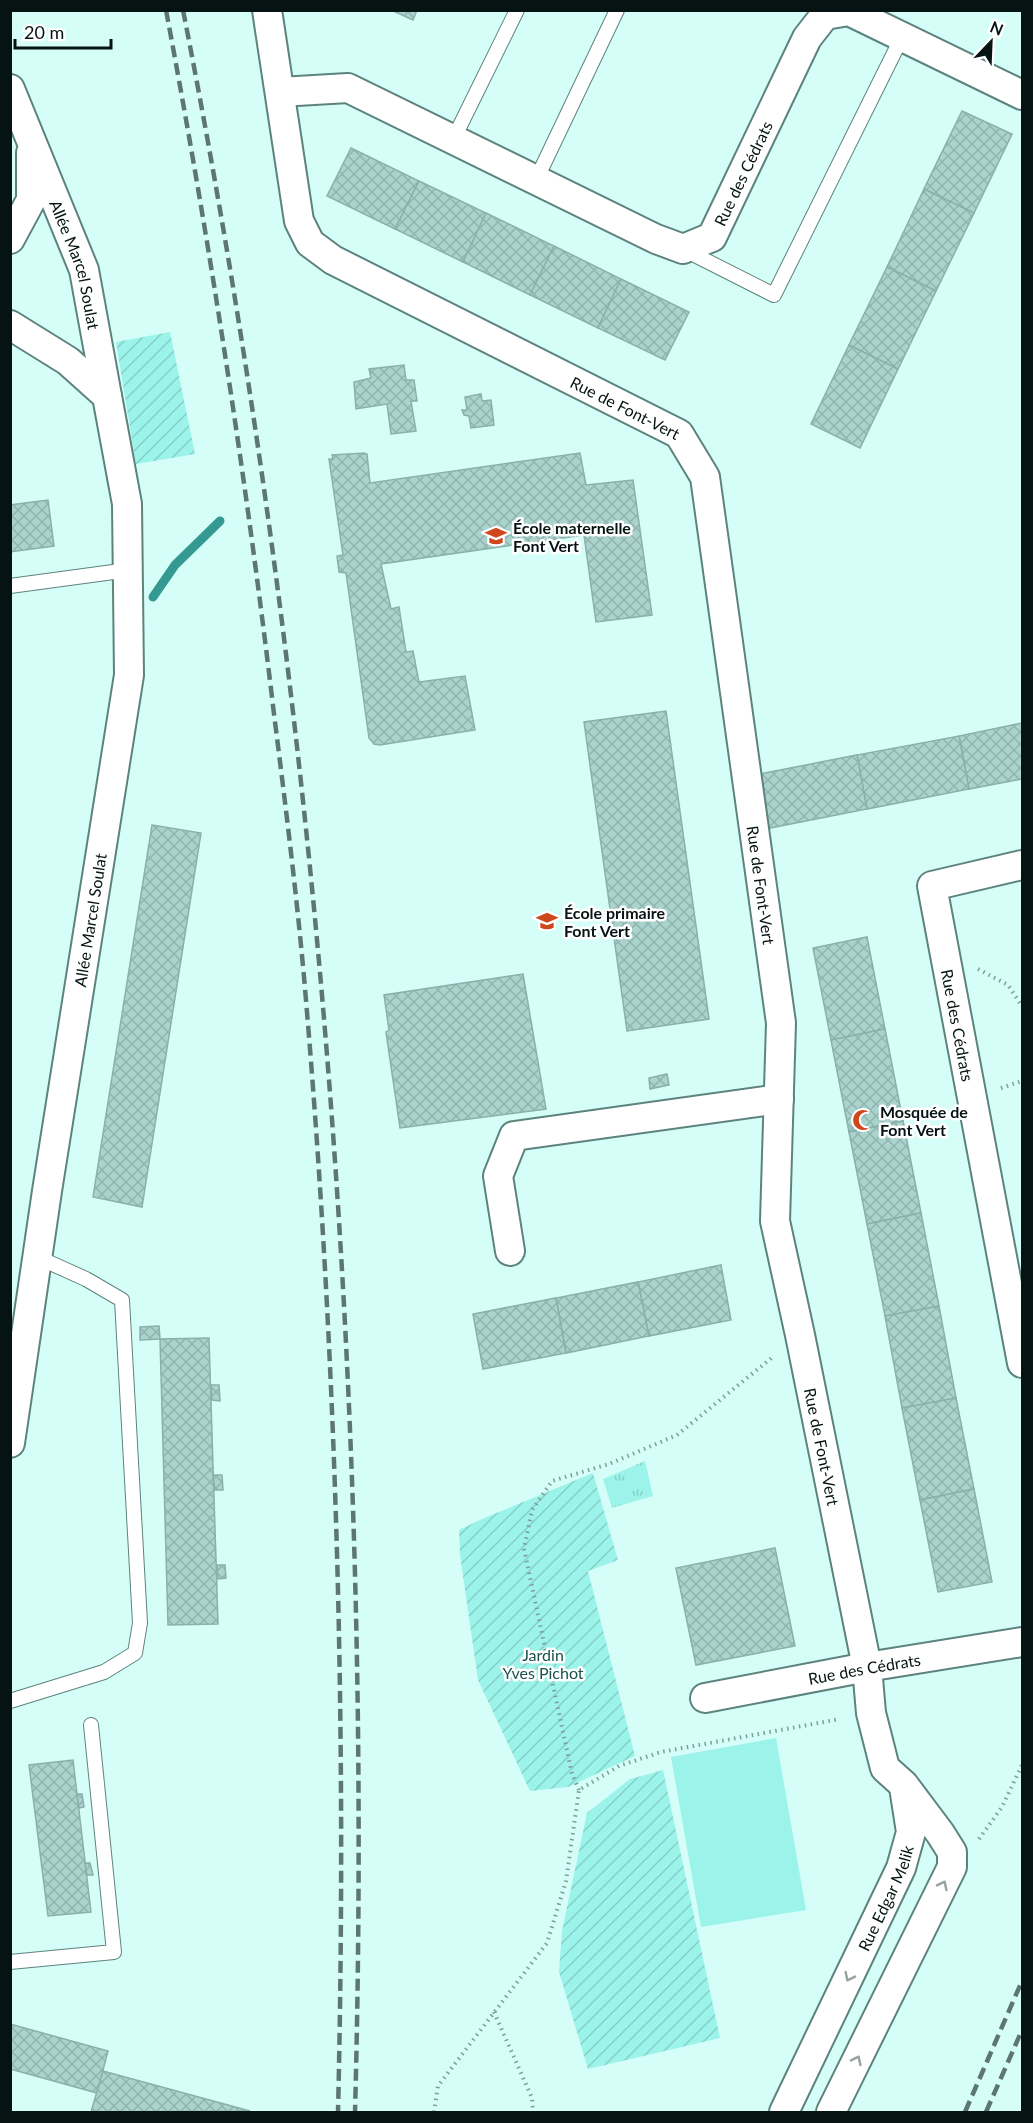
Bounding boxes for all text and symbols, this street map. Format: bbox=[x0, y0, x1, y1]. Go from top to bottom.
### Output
scale bar bbox=[15, 12, 111, 50]
north arrow bbox=[961, 12, 1021, 72]
text: N bbox=[988, 17, 1006, 39]
text: 20 m bbox=[24, 21, 64, 43]
street label: Rue des Cédrats bbox=[709, 118, 776, 229]
street label: Allée Marcel Soulat bbox=[47, 197, 104, 331]
street label: Rue de Font-Vert bbox=[568, 372, 684, 443]
place label: École maternelle Font Vert bbox=[513, 518, 631, 555]
school or university icon: École maternelle Font Vert bbox=[484, 524, 508, 548]
street label: Rue de Font-Vert bbox=[744, 824, 779, 946]
street label: Allée Marcel Soulat bbox=[70, 851, 110, 988]
place label: École primaire Font Vert bbox=[564, 903, 665, 940]
school or university icon: École primaire Font Vert bbox=[535, 909, 559, 933]
street label: Rue des Cédrats bbox=[938, 967, 978, 1083]
place label: Mosquée de Font Vert bbox=[880, 1102, 968, 1139]
mosque icon: Mosquée de Font Vert bbox=[851, 1108, 875, 1132]
street label: Rue de Font-Vert bbox=[801, 1386, 844, 1507]
park label: Jardin Yves Pichot bbox=[502, 1645, 584, 1682]
street label: Rue des Cédrats bbox=[806, 1649, 922, 1688]
street label: Rue Edgar Melik bbox=[853, 1842, 917, 1954]
one-way arrow bbox=[935, 1881, 947, 1892]
one-way arrow bbox=[845, 1970, 857, 1981]
one-way arrow bbox=[849, 2055, 861, 2066]

